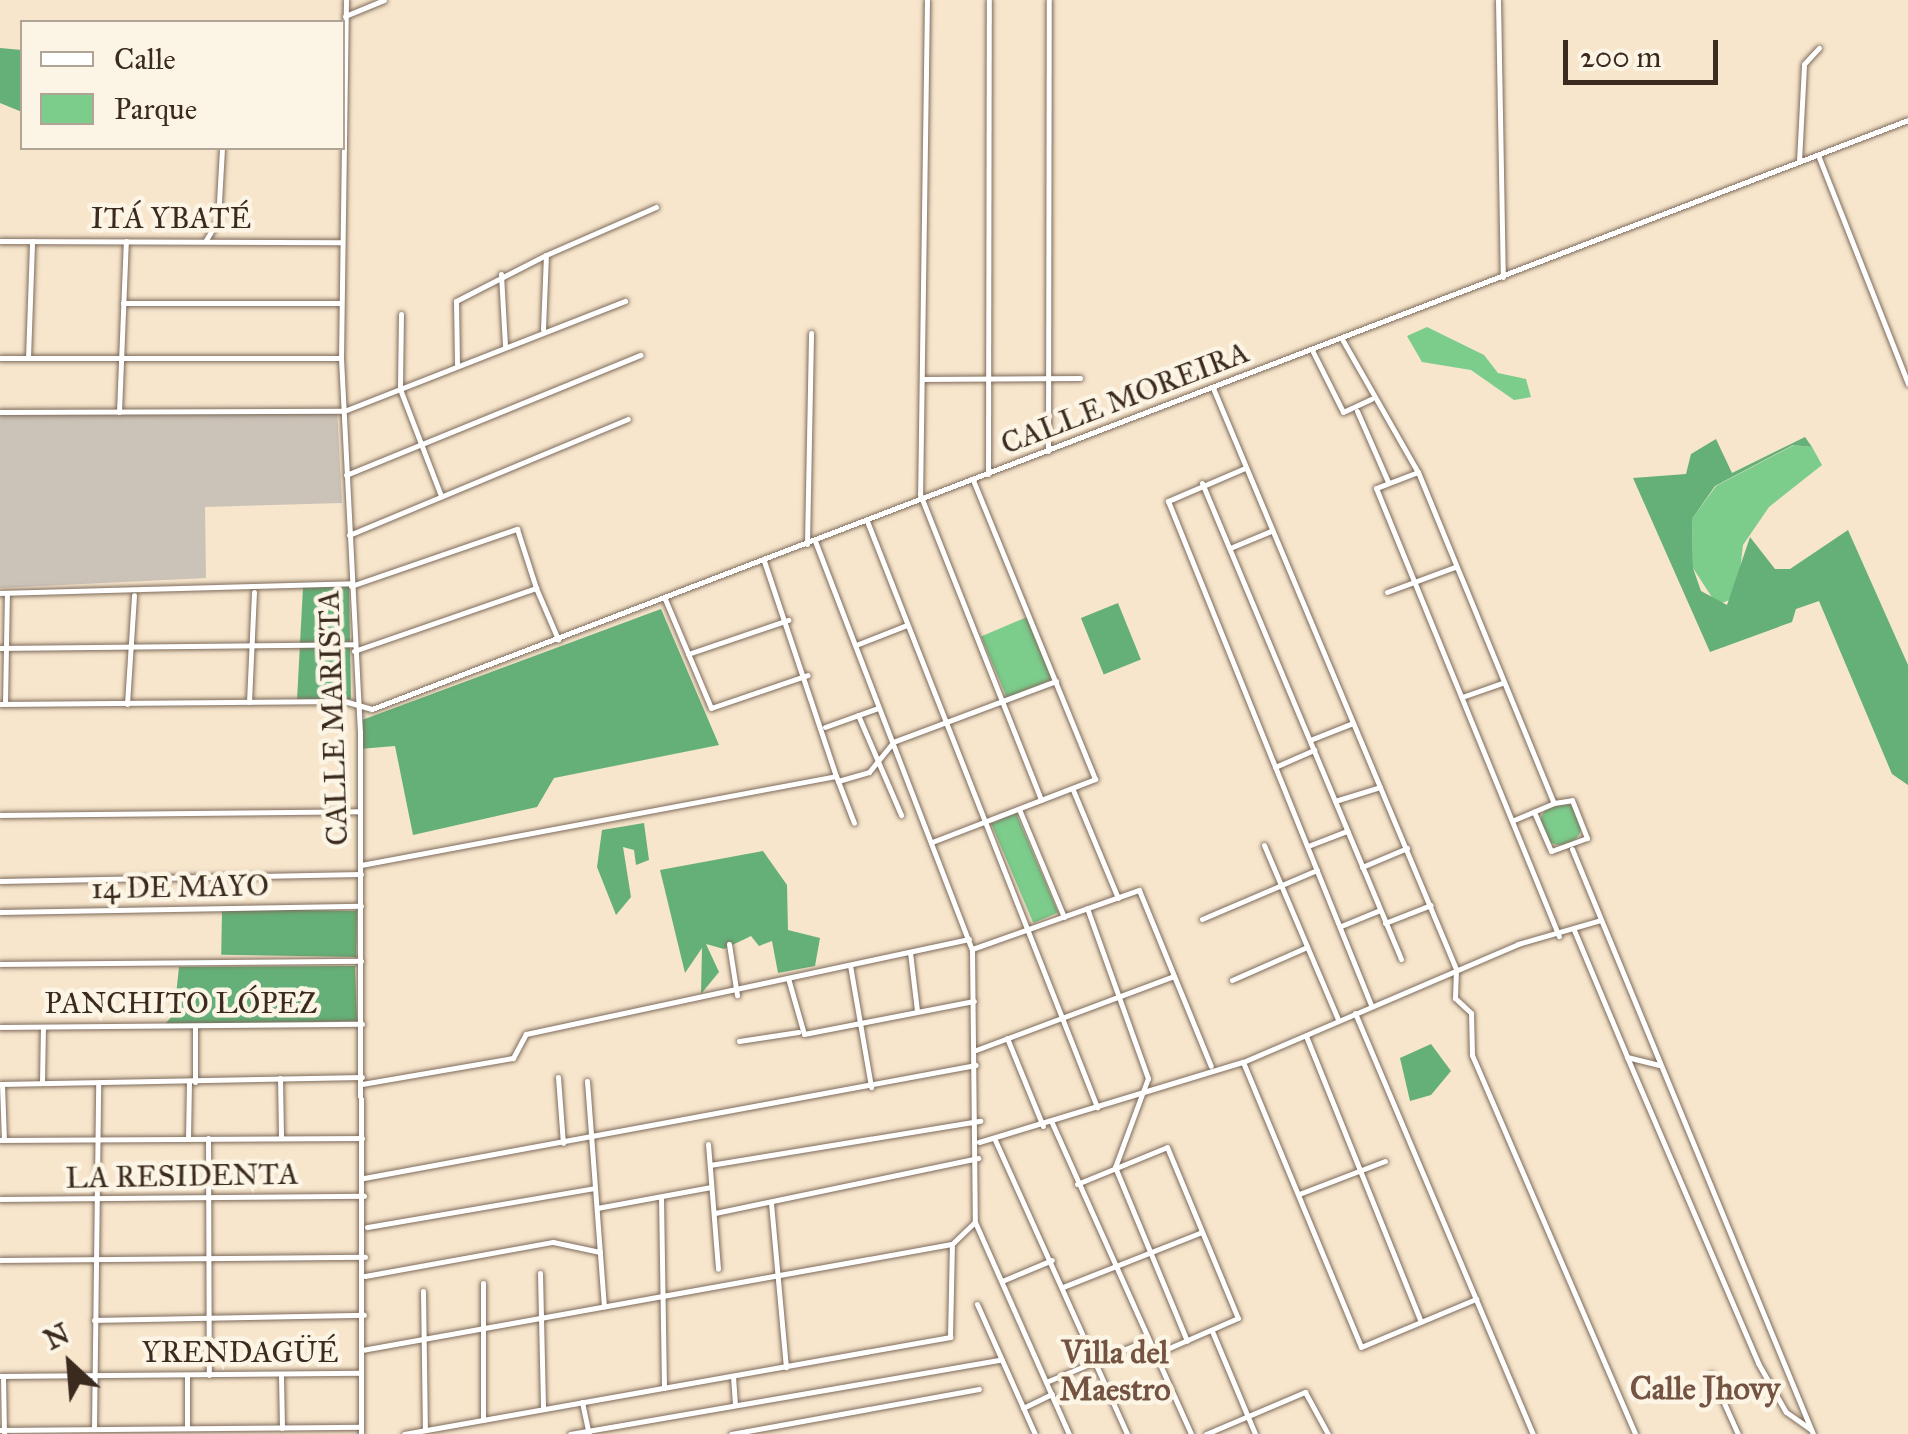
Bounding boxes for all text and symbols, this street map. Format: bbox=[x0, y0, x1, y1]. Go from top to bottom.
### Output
legend bbox=[20, 20, 345, 150]
scale bar bbox=[1568, 20, 1723, 82]
text: 200 m bbox=[1580, 39, 1661, 75]
text: Calle bbox=[114, 41, 176, 77]
text: Parque bbox=[114, 91, 197, 127]
street label: ITÁ YBATÉ bbox=[91, 200, 251, 236]
street label: CALLE MOREIRA bbox=[996, 334, 1254, 462]
street label: CALLE MARISTA bbox=[311, 590, 355, 846]
street label: 14 DE MAYO bbox=[91, 867, 269, 907]
street label: PANCHITO LÓPEZ bbox=[44, 985, 318, 1021]
street label: LA RESIDENTA bbox=[65, 1156, 299, 1196]
north arrow bbox=[20, 1314, 120, 1414]
text: N bbox=[38, 1316, 75, 1358]
street label: YRENDAGÜÉ bbox=[141, 1334, 339, 1370]
district label: Villa del Maestro bbox=[1059, 1335, 1171, 1410]
district label: Calle Jhovy bbox=[1630, 1370, 1780, 1408]

